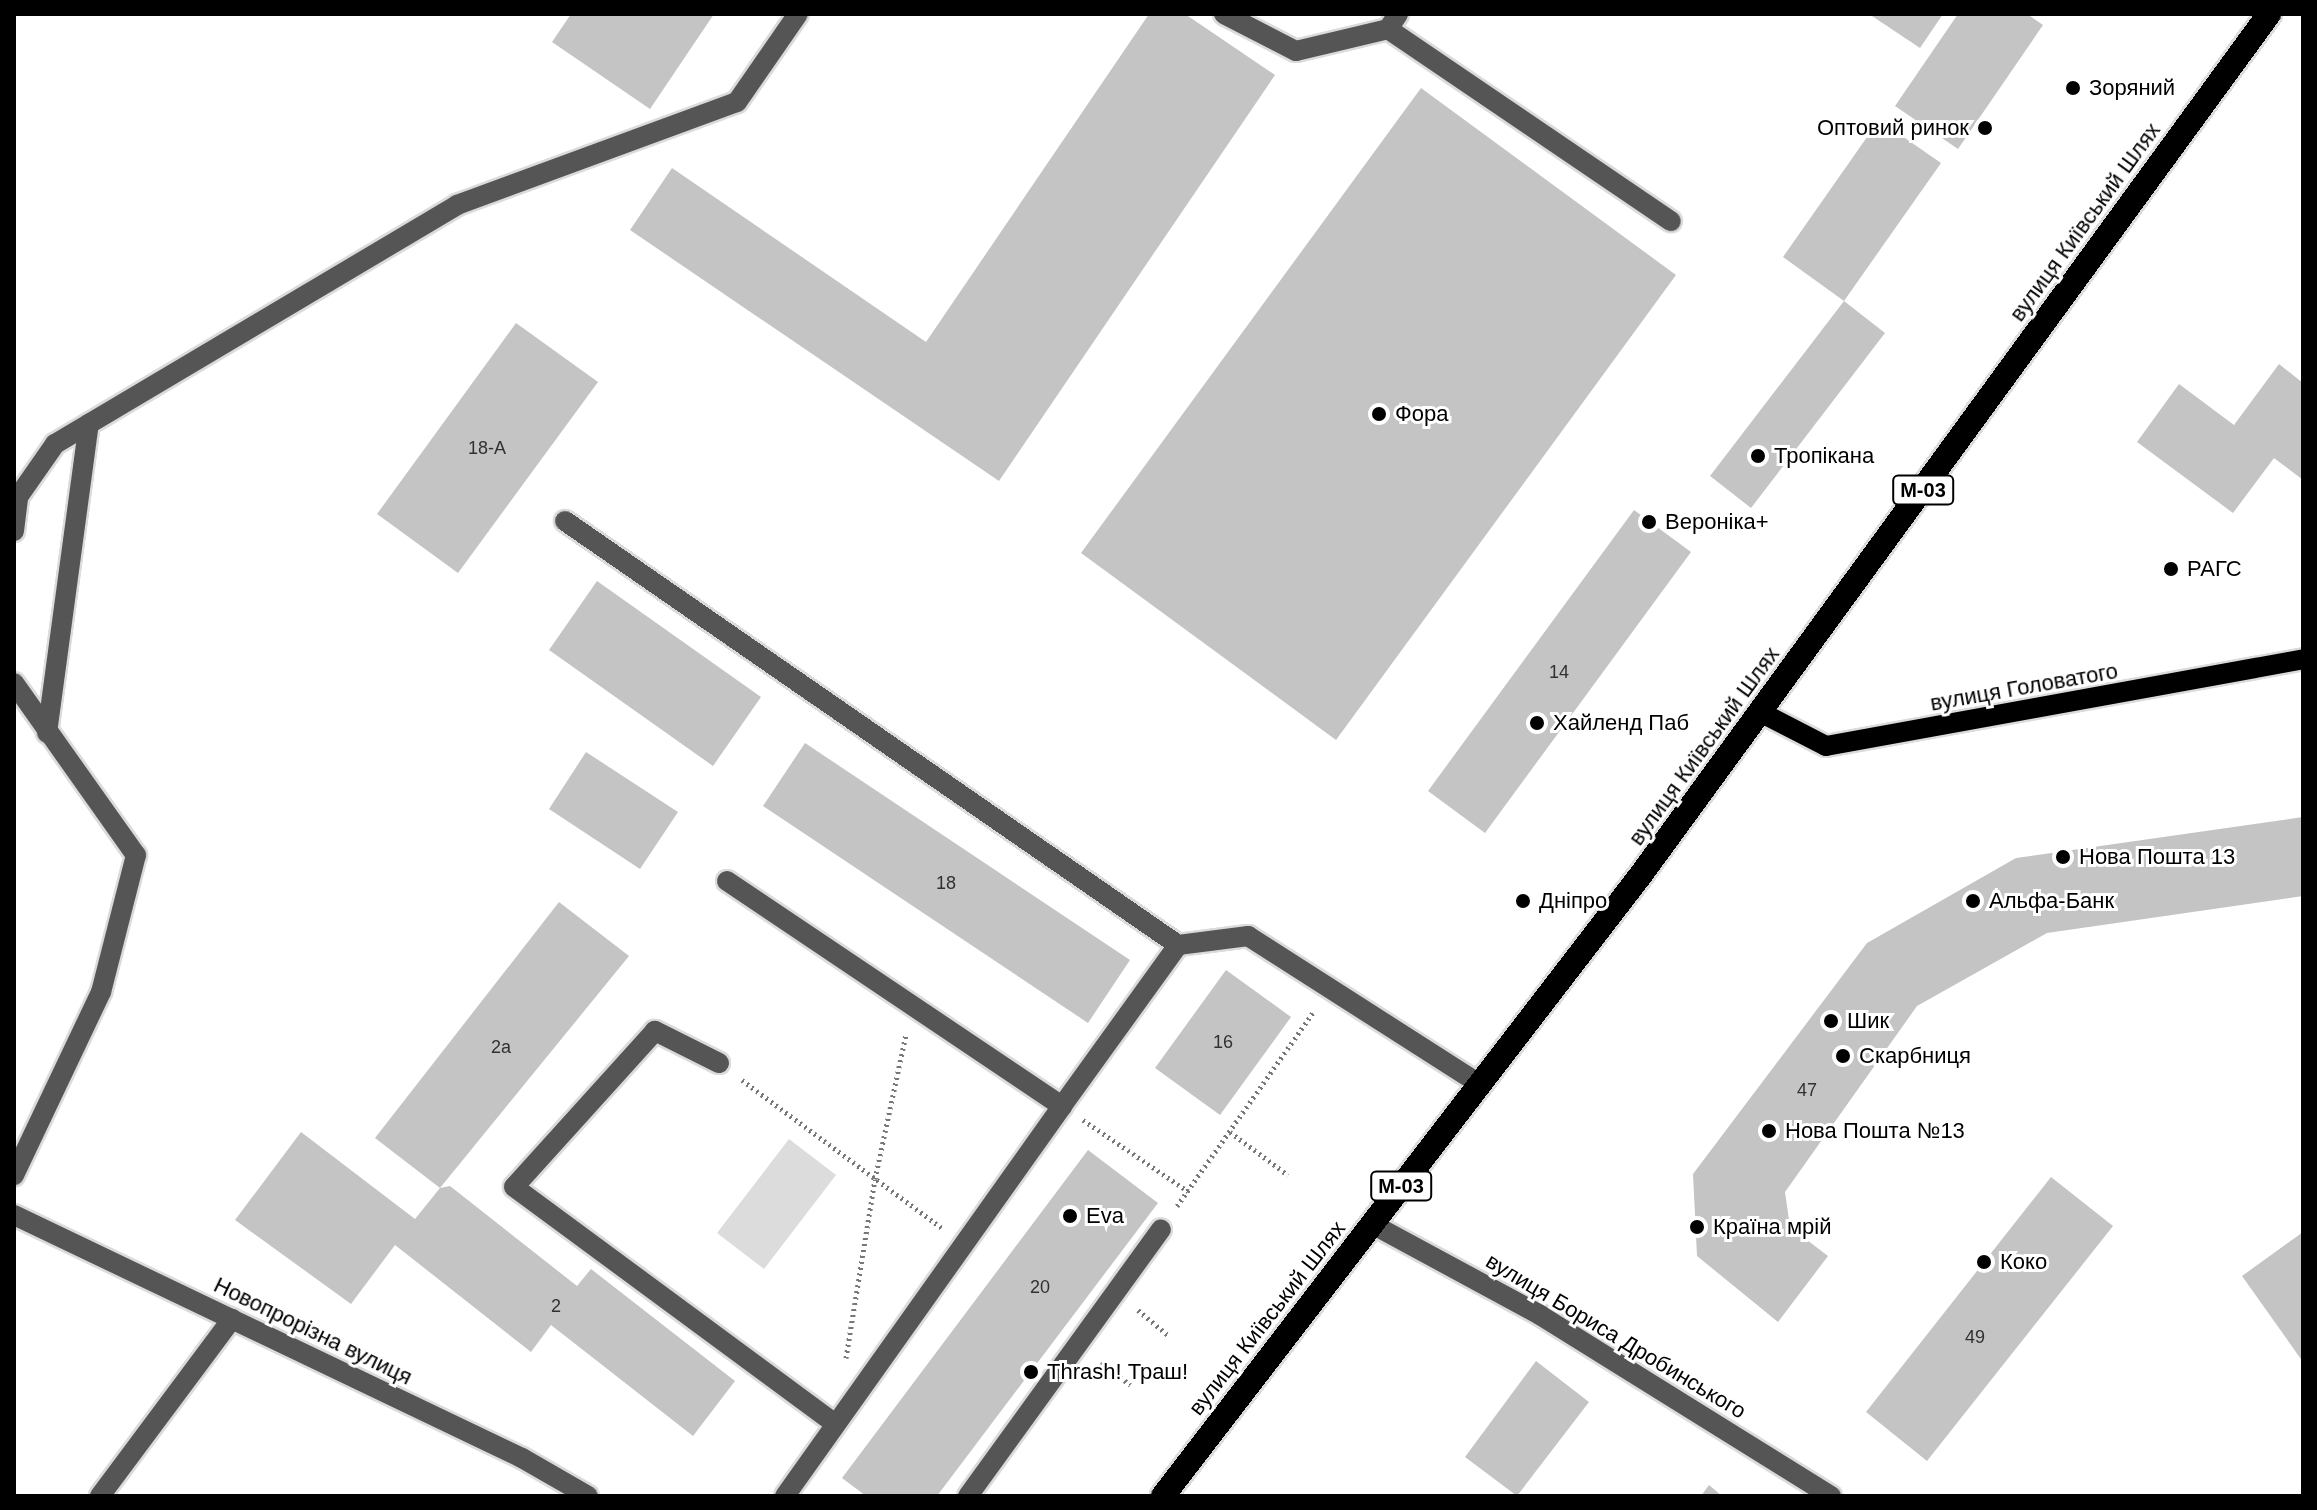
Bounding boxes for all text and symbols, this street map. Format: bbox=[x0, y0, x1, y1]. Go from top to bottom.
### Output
place label: Зоряний bbox=[2089, 75, 2175, 101]
marker: Зоряний bbox=[2064, 79, 2082, 97]
place label: Оптовий ринок bbox=[1817, 115, 1969, 141]
street label: вулиця Київський Шлях bbox=[2004, 118, 2166, 326]
marker: Оптовий ринок bbox=[1976, 119, 1994, 137]
place label: Фора bbox=[1395, 401, 1448, 427]
marker: Фора bbox=[1370, 405, 1388, 423]
house number: 18-А bbox=[468, 437, 506, 459]
place label: Тропікана bbox=[1774, 443, 1874, 469]
marker: Тропікана bbox=[1749, 447, 1767, 465]
road number: М-03 bbox=[1891, 474, 1955, 506]
place label: Вероніка+ bbox=[1665, 509, 1769, 535]
marker: Вероніка+ bbox=[1640, 513, 1658, 531]
place label: РАГС bbox=[2187, 556, 2242, 582]
marker: РАГС bbox=[2162, 560, 2180, 578]
street label: вулиця Київський Шлях bbox=[1623, 642, 1785, 850]
street label: вулиця Головатого bbox=[1928, 658, 2120, 716]
house number: 14 bbox=[1549, 661, 1569, 683]
place label: Хайленд Паб bbox=[1553, 710, 1689, 736]
marker: Хайленд Паб bbox=[1528, 714, 1546, 732]
place label: Нова Пошта 13 bbox=[2079, 844, 2235, 870]
marker: Нова Пошта 13 bbox=[2054, 848, 2072, 866]
house number: 18 bbox=[936, 872, 956, 894]
place label: Дніпро bbox=[1539, 888, 1607, 914]
place label: Альфа-Банк bbox=[1989, 888, 2114, 914]
marker: Дніпро bbox=[1514, 892, 1532, 910]
marker: Альфа-Банк bbox=[1964, 892, 1982, 910]
place label: Шик bbox=[1847, 1008, 1889, 1034]
marker: Шик bbox=[1822, 1012, 1840, 1030]
house number: 16 bbox=[1213, 1031, 1233, 1053]
house number: 2а bbox=[491, 1036, 511, 1058]
place label: Скарбниця bbox=[1859, 1043, 1971, 1069]
marker: Скарбниця bbox=[1834, 1047, 1852, 1065]
house number: 47 bbox=[1797, 1079, 1817, 1101]
place label: Нова Пошта №13 bbox=[1785, 1118, 1965, 1144]
marker: Нова Пошта №13 bbox=[1760, 1122, 1778, 1140]
road number: М-03 bbox=[1369, 1170, 1433, 1202]
place label: Eva bbox=[1086, 1203, 1124, 1229]
marker: Eva bbox=[1061, 1207, 1079, 1225]
place label: Країна мрій bbox=[1713, 1214, 1831, 1240]
street label: вулиця Київський Шлях bbox=[1183, 1216, 1351, 1420]
marker: Країна мрій bbox=[1688, 1218, 1706, 1236]
street label: вулиця Бориса Дробинського bbox=[1481, 1248, 1751, 1424]
place label: Коко bbox=[2000, 1249, 2047, 1275]
marker: Коко bbox=[1975, 1253, 1993, 1271]
street label: Новопрорізна вулиця bbox=[210, 1272, 416, 1390]
house number: 20 bbox=[1030, 1276, 1050, 1298]
house number: 2 bbox=[551, 1295, 561, 1317]
house number: 49 bbox=[1965, 1326, 1985, 1348]
place label: Thrash! Траш! bbox=[1047, 1359, 1188, 1385]
marker: Thrash! Траш! bbox=[1022, 1363, 1040, 1381]

